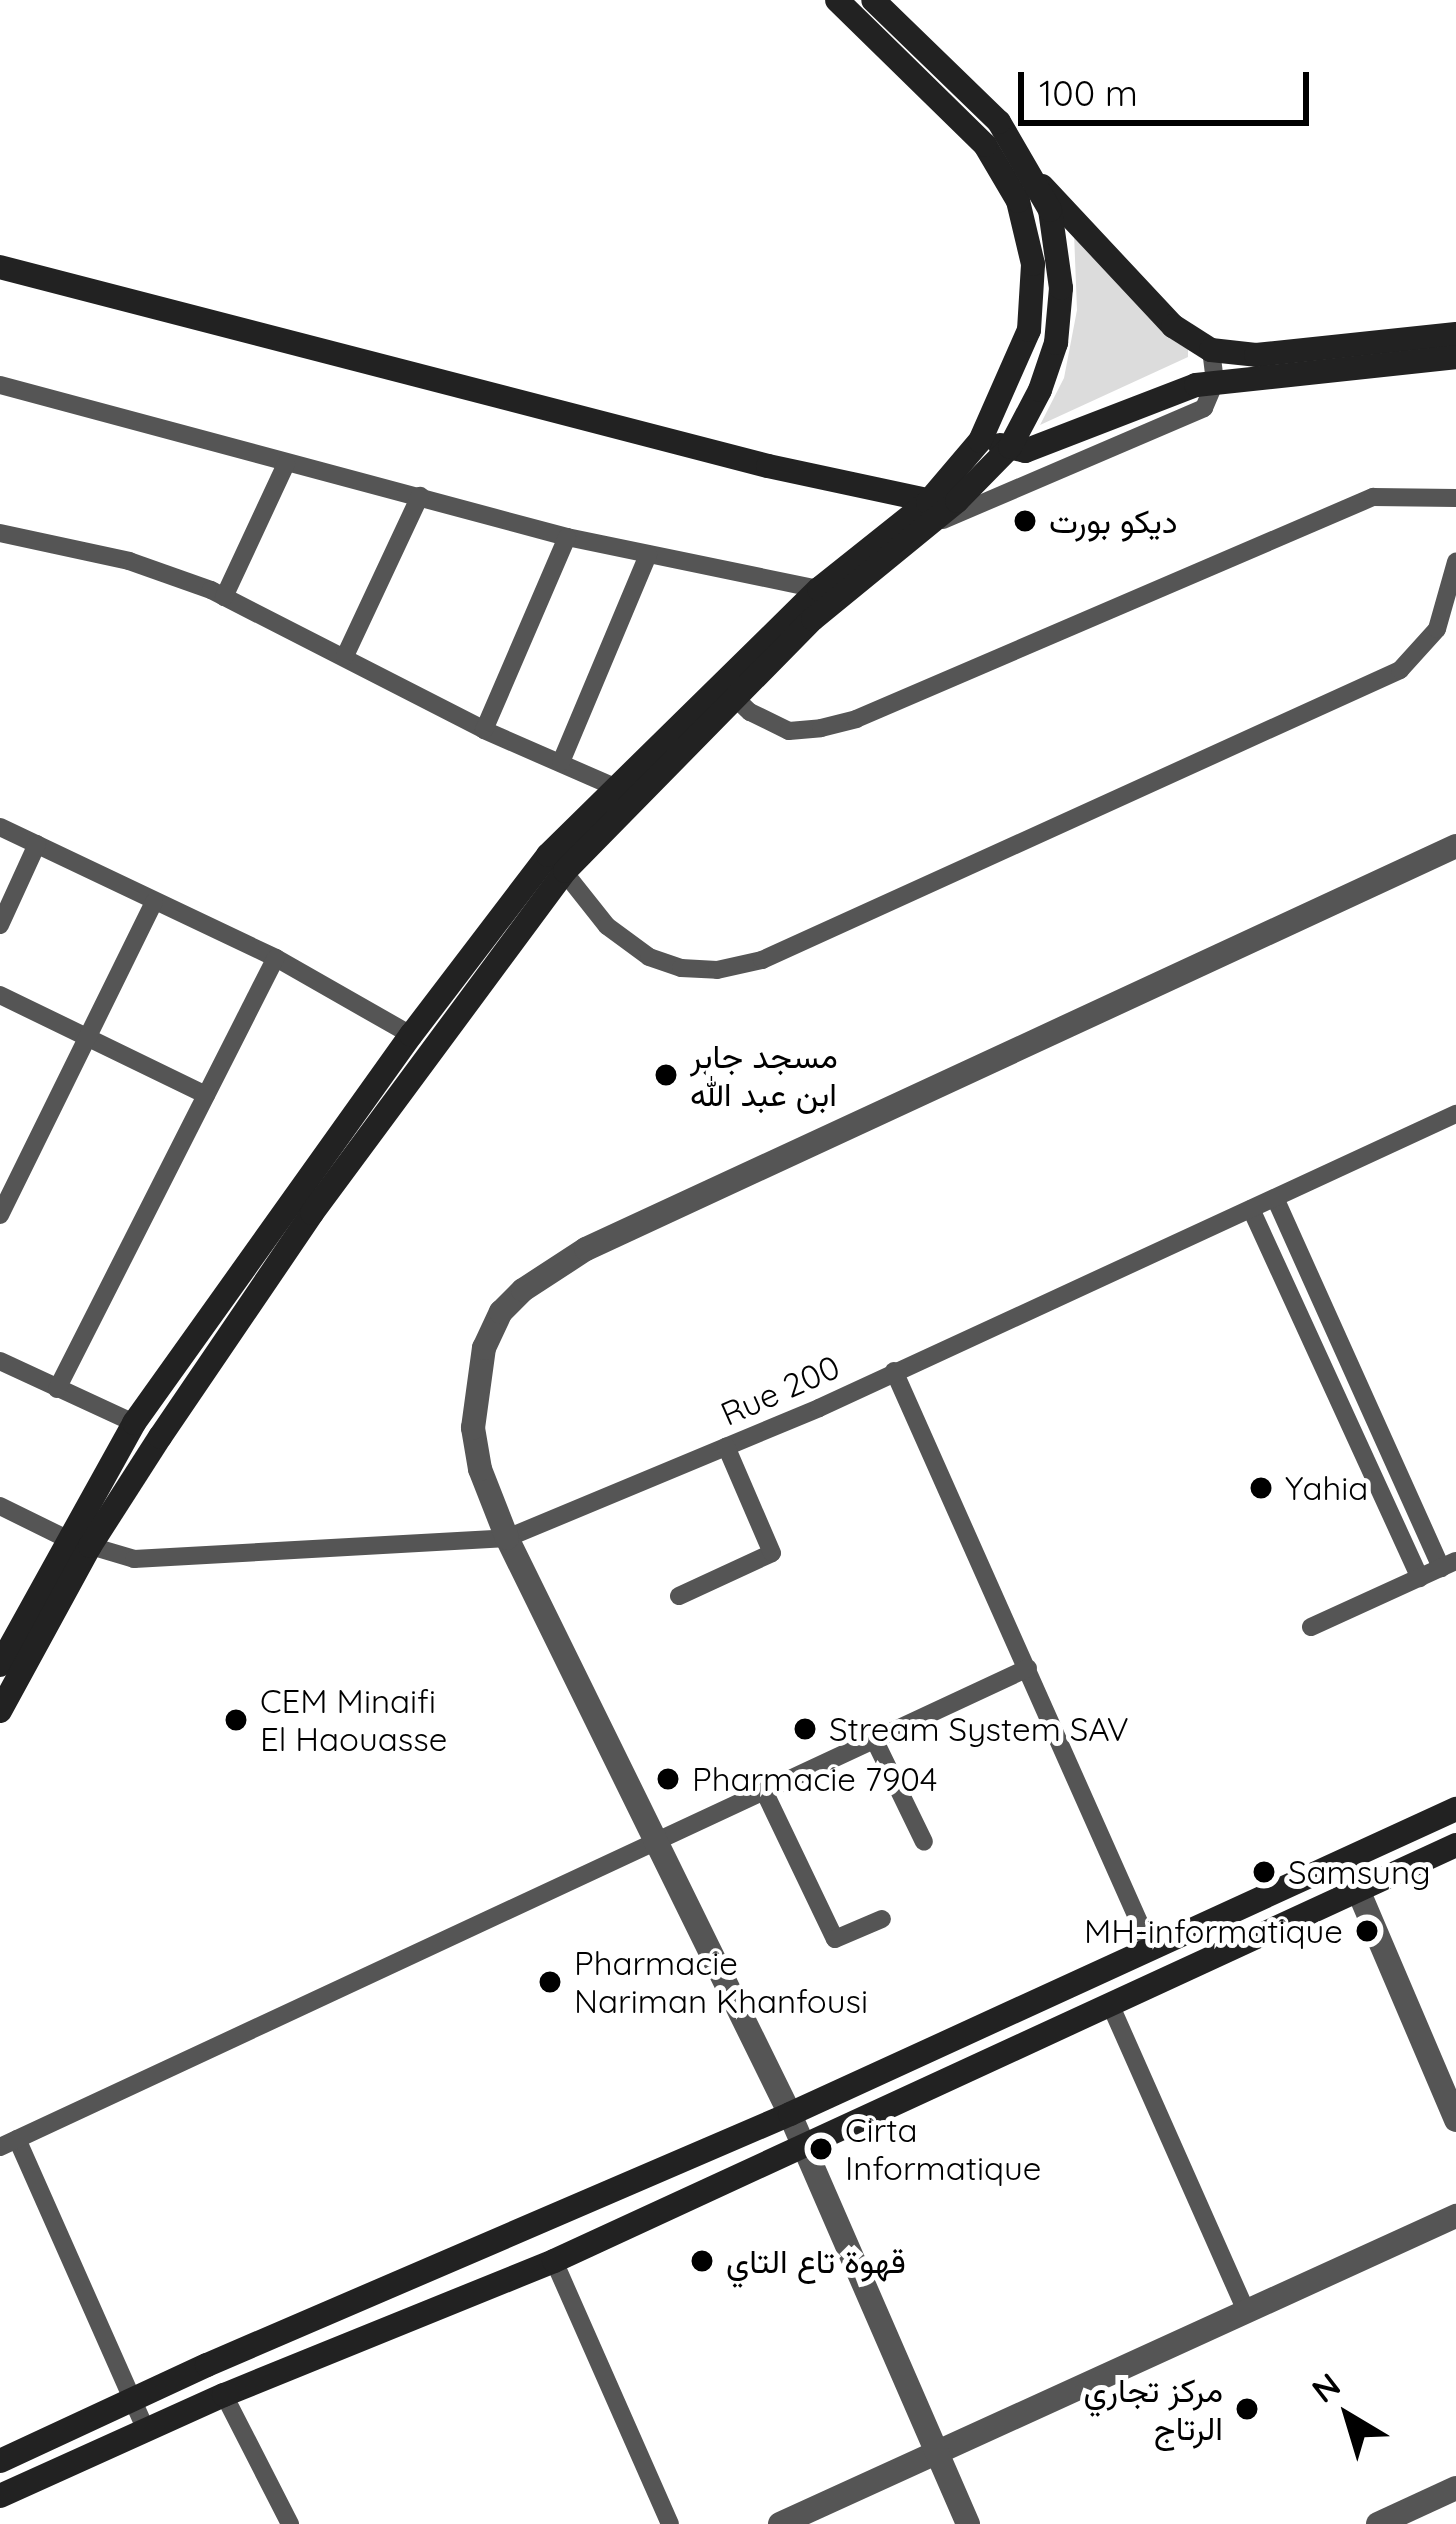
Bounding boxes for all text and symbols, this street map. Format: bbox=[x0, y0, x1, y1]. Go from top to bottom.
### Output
scale bar bbox=[1024, 48, 1315, 122]
text: 100 m bbox=[1039, 70, 1138, 115]
place label: ديكو بورت bbox=[1049, 501, 1178, 541]
marker: ديكو بورت bbox=[1012, 508, 1038, 534]
place label: مسجد جابر ابن عبد الله bbox=[690, 1036, 838, 1114]
marker: مسجد جابر ابن عبد الله bbox=[653, 1062, 679, 1088]
street label: Rue 200 bbox=[715, 1346, 845, 1434]
place label: Yahia bbox=[1285, 1468, 1368, 1508]
marker: Yahia bbox=[1248, 1475, 1274, 1501]
place label: CEM Minaifi El Haouasse bbox=[260, 1681, 447, 1759]
marker: CEM Minaifi El Haouasse bbox=[223, 1707, 249, 1733]
place label: Stream System SAV bbox=[829, 1709, 1129, 1749]
marker: Stream System SAV bbox=[792, 1716, 818, 1742]
place label: Pharmacie 7904 bbox=[692, 1759, 937, 1799]
marker: Pharmacie 7904 bbox=[655, 1766, 681, 1792]
place label: Samsung bbox=[1288, 1852, 1431, 1892]
marker: Samsung bbox=[1251, 1859, 1277, 1885]
place label: MH-informatique bbox=[1084, 1911, 1343, 1951]
marker: MH-informatique bbox=[1354, 1918, 1380, 1944]
place label: Pharmacie Nariman Khanfousi bbox=[574, 1943, 868, 2021]
marker: Pharmacie Nariman Khanfousi bbox=[537, 1969, 563, 1995]
place label: Cirta Informatique bbox=[845, 2110, 1041, 2188]
marker: Cirta Informatique bbox=[808, 2136, 834, 2162]
place label: قهوة تاع التاي bbox=[726, 2241, 906, 2281]
marker: قهوة تاع التاي bbox=[689, 2248, 715, 2274]
north arrow bbox=[1288, 2356, 1408, 2476]
text: N bbox=[1303, 2364, 1348, 2411]
place label: مركز تجاري الرتاج bbox=[1083, 2370, 1223, 2448]
marker: مركز تجاري الرتاج bbox=[1234, 2396, 1260, 2422]

